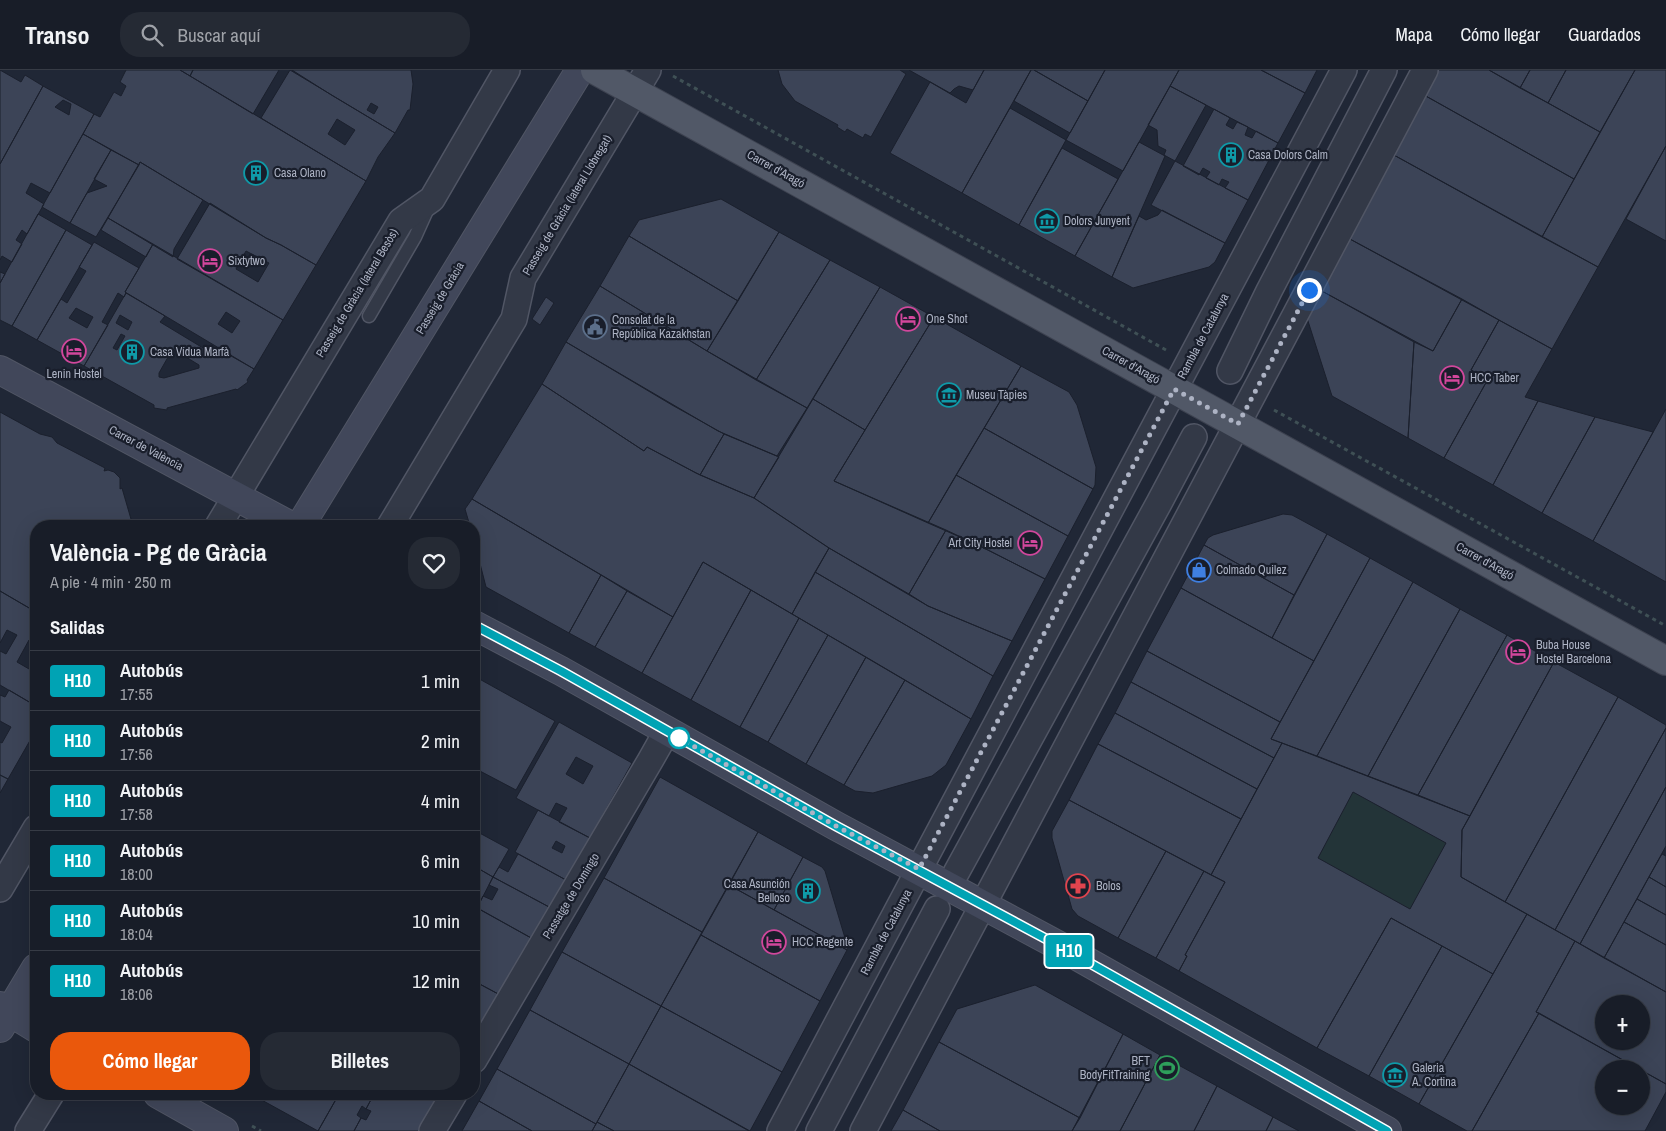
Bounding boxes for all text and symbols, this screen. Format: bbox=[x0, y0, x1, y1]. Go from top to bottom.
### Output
search box bbox=[120, 12, 470, 57]
text: Transo bbox=[25, 19, 90, 51]
icon: search bbox=[138, 21, 166, 49]
text: Buscar aquí bbox=[178, 22, 261, 48]
text: Mapa bbox=[1395, 22, 1432, 47]
text: Cómo llegar bbox=[1460, 22, 1540, 47]
text: Guardados bbox=[1568, 22, 1641, 47]
street label: Passeig de Gràcia (lateral Llobregat) bbox=[519, 132, 615, 278]
building icon: Casa Dolors Calm bbox=[1218, 142, 1244, 168]
street label: Carrer d'Aragó bbox=[744, 146, 808, 192]
place label: Casa Dolors Calm bbox=[1248, 147, 1328, 163]
building icon: Casa Olano bbox=[243, 160, 269, 186]
place label: Casa Olano bbox=[274, 165, 326, 181]
museum icon: Dolors Junyent bbox=[1034, 208, 1060, 234]
place label: Dolors Junyent bbox=[1064, 213, 1130, 229]
street label: Passeig de Gràcia (lateral Besòs) bbox=[312, 226, 402, 360]
hotel icon: Sixtytwo bbox=[197, 248, 223, 274]
place label: Sixtytwo bbox=[228, 253, 265, 269]
street label: Passeig de Gràcia bbox=[412, 259, 468, 337]
your location bbox=[1297, 278, 1322, 303]
street label: Rambla de Catalunya bbox=[1174, 290, 1233, 382]
hotel icon: One Shot bbox=[895, 306, 921, 332]
place label: One Shot bbox=[926, 311, 968, 327]
place label: Consolat de la República Kazakhstan bbox=[612, 312, 710, 342]
public building icon: Consolat de la República Kazakhstan bbox=[582, 314, 608, 340]
hotel icon: Lenin Hostel bbox=[61, 338, 87, 364]
building icon: Casa Vídua Marfà bbox=[119, 339, 145, 365]
street label: Carrer d'Aragó bbox=[1099, 342, 1163, 388]
place label: Casa Vídua Marfà bbox=[150, 344, 230, 360]
hotel icon: HCC Taber bbox=[1439, 365, 1465, 391]
place label: Lenin Hostel bbox=[46, 366, 102, 382]
place label: HCC Taber bbox=[1470, 370, 1519, 386]
museum icon: Museu Tàpies bbox=[936, 382, 962, 408]
place label: Museu Tàpies bbox=[966, 387, 1027, 403]
street label: Carrer de València bbox=[106, 422, 186, 475]
hotel icon: Art City Hostel bbox=[1017, 530, 1043, 556]
place label: Art City Hostel bbox=[948, 535, 1012, 551]
text: València - Pg de Gràcia bbox=[50, 536, 267, 568]
button: heart bbox=[408, 537, 460, 589]
street label: Carrer d'Aragó bbox=[1453, 538, 1517, 584]
shop icon: Colmado Quilez bbox=[1186, 557, 1212, 583]
place label: Colmado Quilez bbox=[1216, 562, 1287, 578]
text: A pie · 4 min · 250 m bbox=[50, 571, 171, 593]
text: Salidas bbox=[50, 614, 105, 640]
place label: Buba House Hostel Barcelona bbox=[1536, 637, 1611, 667]
hotel icon: Buba House Hostel Barcelona bbox=[1505, 639, 1531, 665]
text: Autobús bbox=[120, 657, 183, 683]
text: H10 bbox=[64, 668, 91, 693]
text: 1 min bbox=[421, 668, 460, 694]
text: 17:55 bbox=[120, 683, 153, 705]
text: Autobús bbox=[120, 717, 183, 743]
unlabelled marker bbox=[668, 727, 690, 749]
text: H10 bbox=[64, 728, 91, 753]
text: 2 min bbox=[421, 728, 460, 754]
text: 17:56 bbox=[120, 743, 153, 765]
text: Autobús bbox=[120, 777, 183, 803]
text: H10 bbox=[64, 788, 91, 813]
text: 4 min bbox=[421, 788, 460, 814]
text: 17:58 bbox=[120, 803, 153, 825]
text: Autobús bbox=[120, 837, 183, 863]
text: H10 bbox=[64, 848, 91, 873]
text: 6 min bbox=[421, 848, 460, 874]
street label: Passatge de Domingo bbox=[539, 850, 603, 942]
text: 18:00 bbox=[120, 863, 153, 885]
pharmacy icon: Bolos bbox=[1065, 873, 1091, 899]
place label: Casa Asunción Belloso bbox=[724, 876, 790, 906]
building icon: Casa Asunción Belloso bbox=[795, 878, 821, 904]
place label: Bolos bbox=[1096, 878, 1121, 894]
street label: Rambla de Catalunya bbox=[857, 886, 916, 978]
text: Autobús bbox=[120, 897, 183, 923]
text: H10 bbox=[64, 908, 91, 933]
text: 10 min bbox=[412, 908, 460, 934]
text: 18:04 bbox=[120, 923, 153, 945]
hotel icon: HCC Regente bbox=[761, 929, 787, 955]
place label: HCC Regente bbox=[792, 934, 853, 950]
line badge: H10 bbox=[1040, 935, 1098, 967]
text: H10 bbox=[1055, 938, 1083, 963]
text: Autobús bbox=[120, 957, 183, 983]
text: H10 bbox=[64, 968, 91, 993]
text: 12 min bbox=[412, 968, 460, 994]
text: 18:06 bbox=[120, 983, 153, 1005]
map controls bbox=[1595, 995, 1650, 1115]
button: + bbox=[1595, 995, 1650, 1050]
button: Cómo llegar bbox=[50, 1032, 250, 1090]
button: Billetes bbox=[260, 1032, 460, 1090]
place label: BFT BodyFitTraining bbox=[1080, 1053, 1151, 1083]
sports icon: BFT BodyFitTraining bbox=[1154, 1055, 1180, 1081]
place label: Galeria A. Cortina bbox=[1411, 1060, 1457, 1090]
button: − bbox=[1595, 1060, 1650, 1115]
museum icon: Galeria A. Cortina bbox=[1382, 1062, 1408, 1088]

